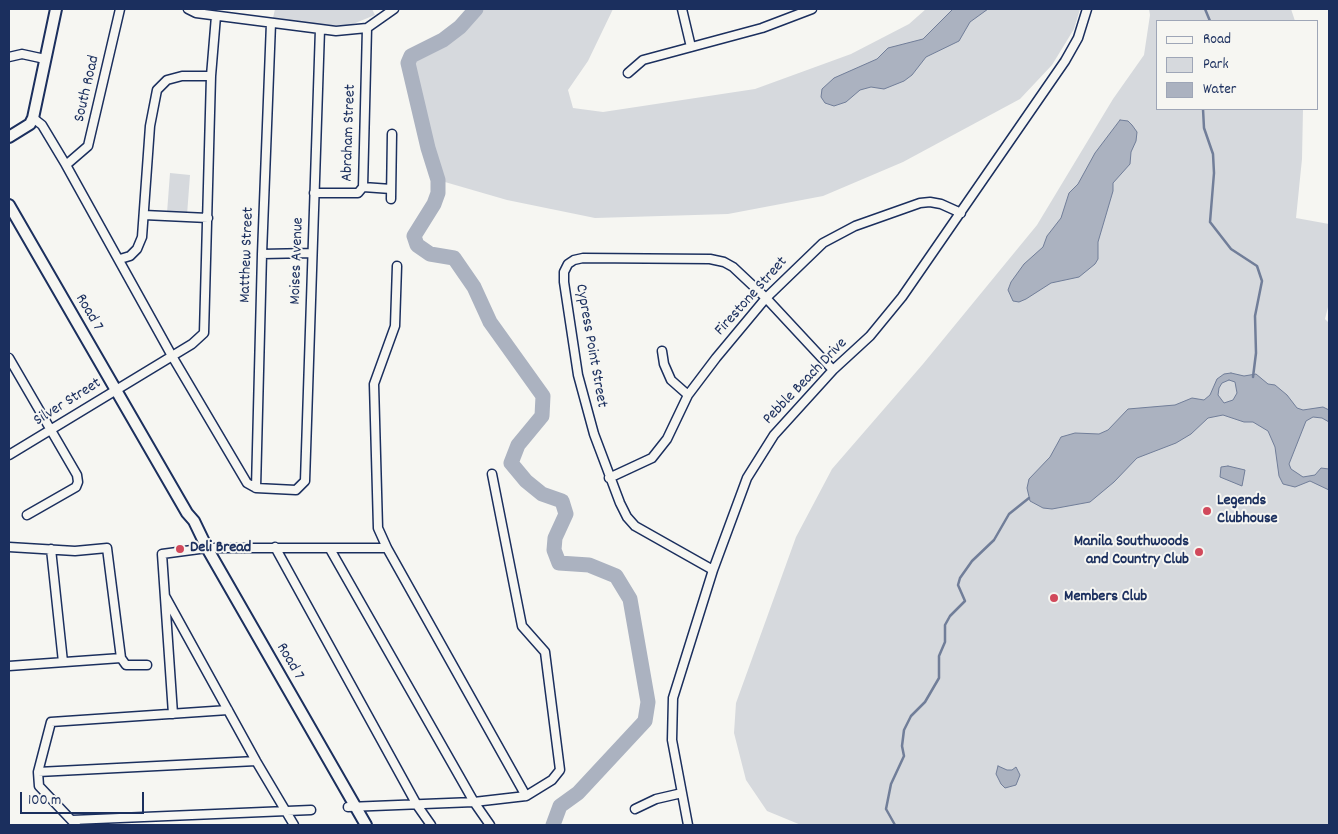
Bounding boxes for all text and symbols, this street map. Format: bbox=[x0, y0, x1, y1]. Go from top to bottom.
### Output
legend bbox=[1156, 20, 1318, 110]
text: Road bbox=[1203, 29, 1231, 51]
street label: South Road bbox=[71, 54, 105, 124]
text: Park bbox=[1203, 54, 1229, 76]
text: Water bbox=[1203, 79, 1236, 101]
street label: Abraham Street bbox=[339, 84, 361, 182]
street label: Matthew Street bbox=[237, 207, 259, 303]
street label: Moises Avenue bbox=[287, 217, 309, 305]
street label: Firestone Street bbox=[711, 254, 793, 340]
street label: Cypress Point Street bbox=[570, 283, 610, 409]
street label: Road 7 bbox=[70, 291, 106, 335]
street label: Pebble Beach Drive bbox=[760, 335, 852, 429]
street label: Silver Street bbox=[31, 375, 105, 431]
place label: Legends Clubhouse bbox=[1217, 492, 1278, 530]
marker: Legends Clubhouse bbox=[1201, 505, 1213, 517]
place label: Manila Southwoods and Country Club bbox=[1074, 533, 1189, 571]
place label: Deli Bread bbox=[190, 539, 251, 559]
marker: Deli Bread bbox=[174, 543, 186, 555]
marker: Manila Southwoods and Country Club bbox=[1193, 546, 1205, 558]
place label: Members Club bbox=[1064, 588, 1147, 608]
marker: Members Club bbox=[1048, 592, 1060, 604]
street label: Road 7 bbox=[271, 640, 307, 684]
scale bar bbox=[22, 782, 146, 814]
text: 100 m bbox=[28, 790, 61, 812]

